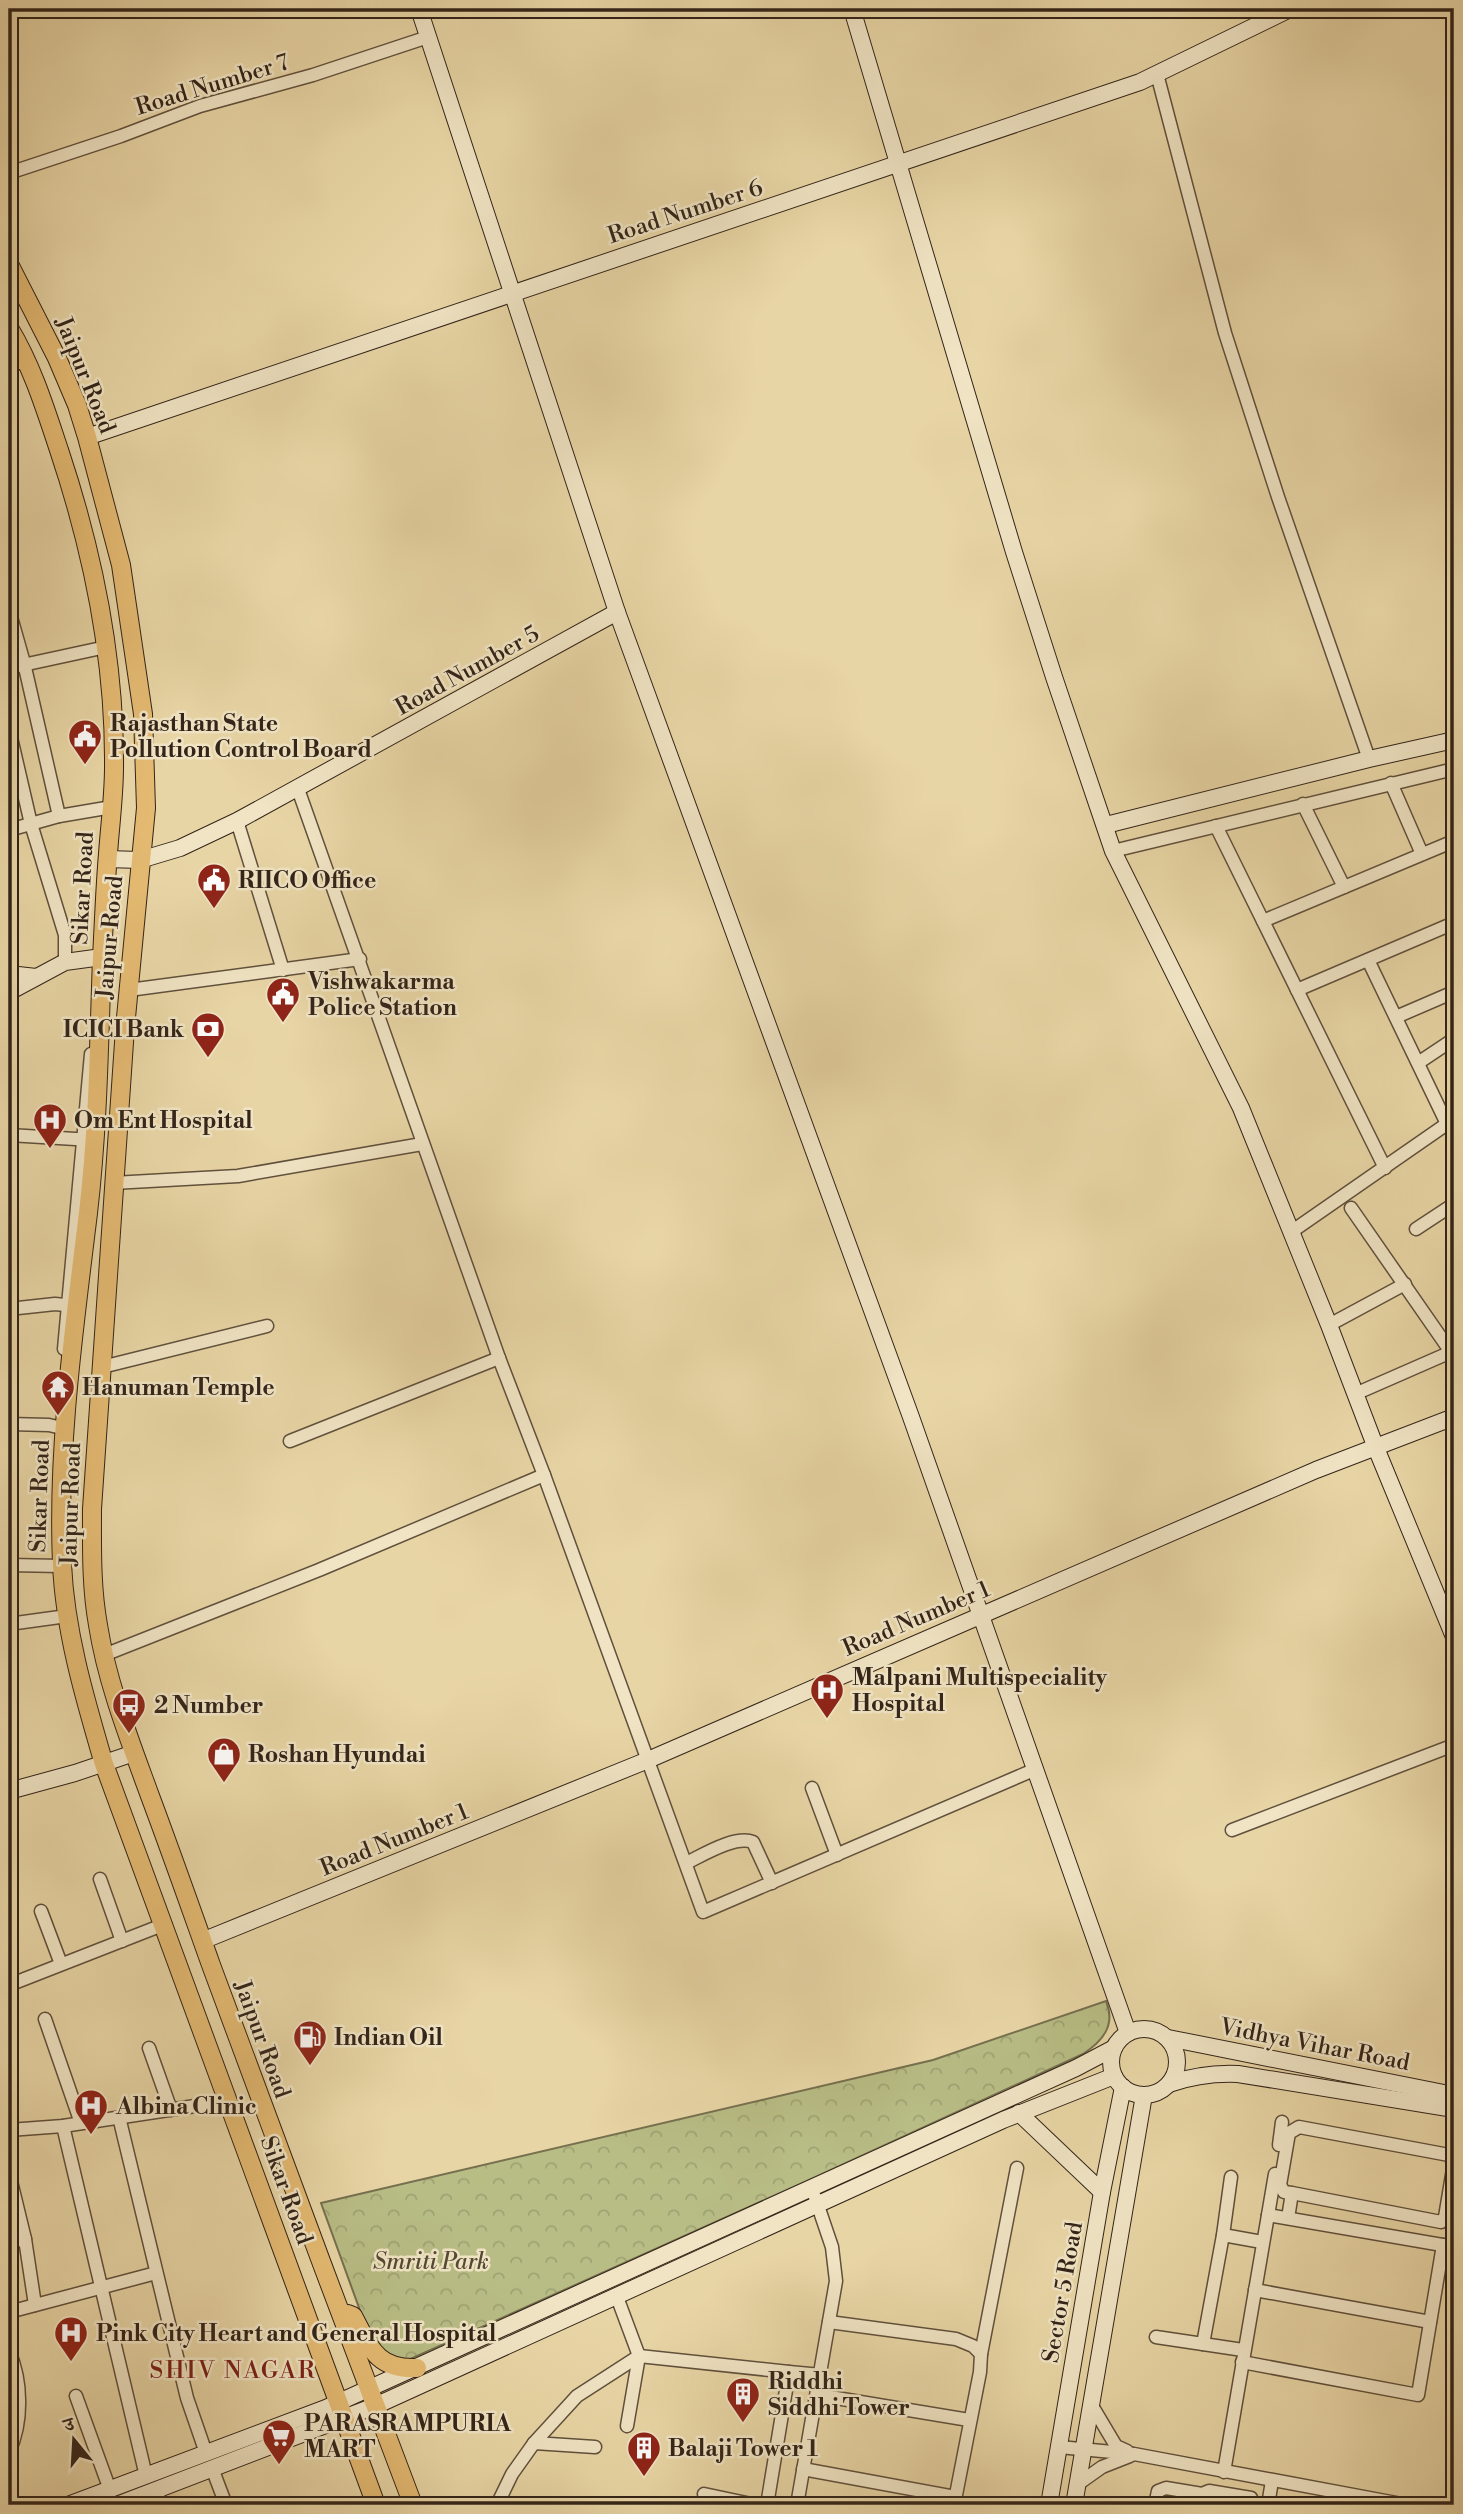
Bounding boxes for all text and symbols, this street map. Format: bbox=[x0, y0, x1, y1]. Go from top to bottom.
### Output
street label: Road Number 7 bbox=[132, 48, 293, 122]
street label: Road Number 6 bbox=[604, 174, 766, 250]
street label: Jaipur Road bbox=[49, 312, 121, 438]
street label: Road Number 5 bbox=[391, 620, 544, 722]
place label: Rajasthan State Pollution Control Board bbox=[110, 710, 373, 764]
public building icon: Rajasthan State Pollution Control Board bbox=[66, 717, 104, 766]
street label: Sikar Road bbox=[66, 831, 100, 945]
public building icon: RIICO Office bbox=[195, 861, 233, 910]
place label: RIICO Office bbox=[238, 867, 376, 895]
street label: Jaipur Road bbox=[91, 874, 129, 1001]
place label: Vishwakarma Police Station bbox=[307, 968, 457, 1022]
public building icon: Vishwakarma Police Station bbox=[264, 975, 302, 1024]
bank icon: ICICI Bank bbox=[189, 1010, 227, 1059]
place label: ICICI Bank bbox=[63, 1016, 185, 1044]
hospital icon: Om Ent Hospital bbox=[31, 1101, 69, 1150]
place label: Om Ent Hospital bbox=[74, 1107, 253, 1135]
temple icon: Hanuman Temple bbox=[39, 1368, 77, 1417]
place label: Hanuman Temple bbox=[82, 1374, 275, 1402]
street label: Sikar Road bbox=[24, 1439, 56, 1553]
street label: Jaipur Road bbox=[55, 1442, 87, 1567]
street label: Road Number 1 bbox=[838, 1575, 994, 1663]
place label: Malpani Multispeciality Hospital bbox=[852, 1664, 1108, 1718]
hospital icon: Malpani Multispeciality Hospital bbox=[808, 1671, 846, 1720]
bus stop icon: 2 Number bbox=[110, 1686, 148, 1735]
place label: 2 Number bbox=[154, 1692, 263, 1720]
shop icon: Roshan Hyundai bbox=[205, 1735, 243, 1784]
place label: Roshan Hyundai bbox=[248, 1741, 426, 1769]
street label: Road Number 1 bbox=[316, 1797, 473, 1882]
street label: Jaipur Road bbox=[227, 1976, 296, 2102]
street label: Vidhya Vihar Road bbox=[1216, 2013, 1412, 2077]
fuel station icon: Indian Oil bbox=[291, 2018, 329, 2067]
place label: Indian Oil bbox=[334, 2024, 443, 2052]
hospital icon: Albina Clinic bbox=[72, 2087, 110, 2136]
place label: Albina Clinic bbox=[115, 2093, 257, 2121]
street label: Sikar Road bbox=[254, 2132, 319, 2248]
street label: Sector 5 Road bbox=[1037, 2219, 1089, 2365]
park label: Smriti Park bbox=[373, 2248, 489, 2276]
hospital icon: Pink City Heart and General Hospital bbox=[52, 2314, 90, 2363]
place label: Pink City Heart and General Hospital bbox=[96, 2320, 497, 2348]
district label: SHIV NAGAR bbox=[150, 2356, 316, 2386]
place label: Riddhi Siddhi Tower bbox=[768, 2368, 910, 2422]
building icon: Riddhi Siddhi Tower bbox=[724, 2375, 762, 2424]
north arrow bbox=[38, 2406, 108, 2476]
place label: PARASRAMPURIA MART bbox=[304, 2410, 512, 2464]
text: उ bbox=[59, 2411, 79, 2438]
supermarket icon: PARASRAMPURIA MART bbox=[260, 2417, 298, 2466]
building icon: Balaji Tower 1 bbox=[625, 2429, 663, 2478]
place label: Balaji Tower 1 bbox=[668, 2435, 818, 2463]

